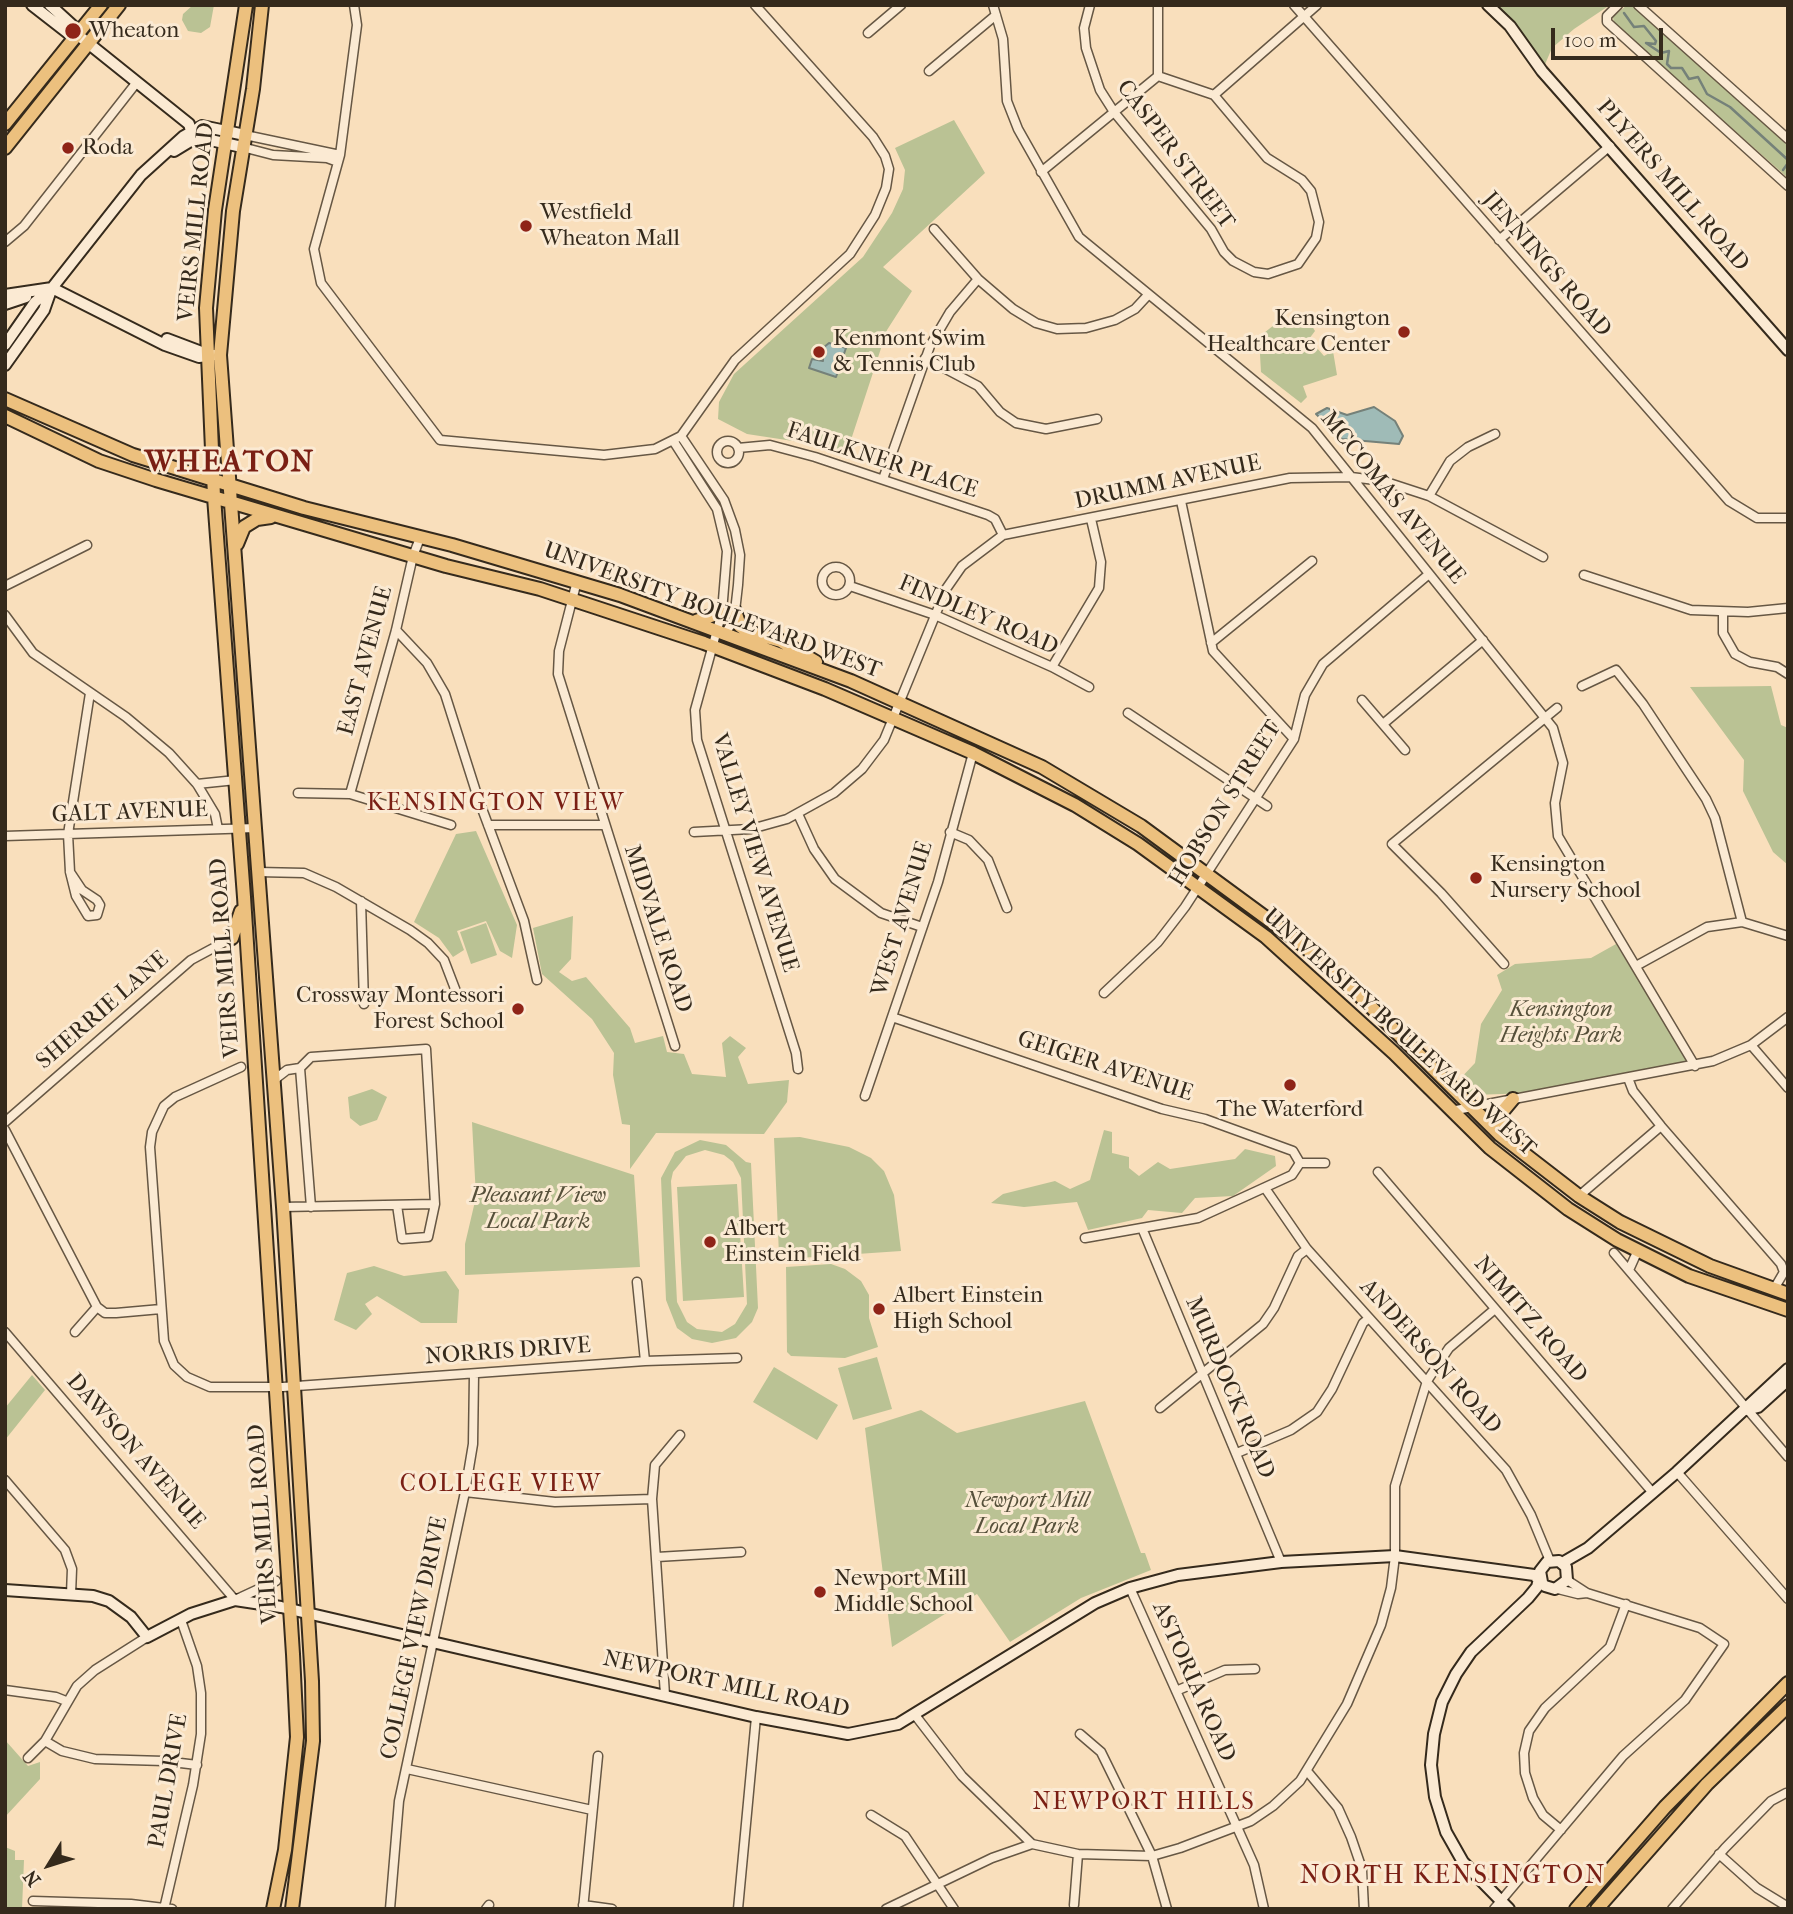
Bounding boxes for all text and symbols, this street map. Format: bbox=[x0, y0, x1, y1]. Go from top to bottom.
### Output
scale bar bbox=[1555, 14, 1667, 58]
place label: Wheaton bbox=[89, 17, 179, 45]
marker: Wheaton bbox=[63, 21, 83, 41]
text: 100 m bbox=[1564, 28, 1617, 52]
street label: CASPER STREET bbox=[1110, 75, 1240, 235]
street label: PLYERS MILL ROAD bbox=[1590, 94, 1754, 278]
street label: VEIRS MILL ROAD bbox=[173, 121, 221, 323]
place label: Roda bbox=[82, 134, 133, 162]
marker: Roda bbox=[60, 140, 76, 156]
street label: JENNINGS ROAD bbox=[1476, 187, 1616, 343]
place label: Westfield Wheaton Mall bbox=[540, 199, 680, 253]
marker: Westfield Wheaton Mall bbox=[518, 218, 534, 234]
place label: Kensington Healthcare Center bbox=[1207, 305, 1390, 359]
marker: Kensington Healthcare Center bbox=[1396, 324, 1412, 340]
place label: Kenmont Swim & Tennis Club bbox=[833, 325, 985, 379]
marker: Kenmont Swim & Tennis Club bbox=[811, 344, 827, 360]
street label: MCCOMAS AVENUE bbox=[1314, 406, 1470, 590]
street label: FAULKNER PLACE bbox=[783, 417, 981, 505]
district label: WHEATON bbox=[146, 446, 314, 482]
street label: DRUMM AVENUE bbox=[1072, 450, 1264, 516]
street label: UNIVERSITY BOULEVARD WEST bbox=[539, 537, 885, 685]
street label: FINDLEY ROAD bbox=[894, 570, 1062, 662]
street label: EAST AVENUE bbox=[333, 583, 399, 739]
street label: HOBSON STREET bbox=[1164, 716, 1288, 892]
street label: VALLEY VIEW AVENUE bbox=[705, 730, 803, 976]
district label: KENSINGTON VIEW bbox=[369, 790, 623, 818]
street label: GALT AVENUE bbox=[51, 796, 209, 830]
street label: WEST AVENUE bbox=[866, 838, 940, 1000]
street label: MIDVALE ROAD bbox=[617, 842, 697, 1016]
place label: Kensington Nursery School bbox=[1490, 851, 1641, 905]
street label: VEIRS MILL ROAD bbox=[205, 857, 247, 1059]
marker: Kensington Nursery School bbox=[1468, 870, 1484, 886]
street label: UNIVERSITY BOULEVARD WEST bbox=[1257, 903, 1541, 1163]
street label: SHERRIE LANE bbox=[31, 946, 175, 1076]
place label: Crossway Montessori Forest School bbox=[296, 982, 504, 1036]
park label: Kensington Heights Park bbox=[1500, 996, 1622, 1050]
marker: Crossway Montessori Forest School bbox=[510, 1001, 526, 1017]
street label: GEIGER AVENUE bbox=[1014, 1026, 1196, 1108]
marker: The Waterford bbox=[1282, 1077, 1298, 1093]
place label: The Waterford bbox=[1217, 1096, 1363, 1124]
park label: Pleasant View Local Park bbox=[470, 1182, 606, 1236]
place label: Albert Einstein Field bbox=[724, 1215, 860, 1269]
marker: Albert Einstein Field bbox=[702, 1234, 718, 1250]
street label: NIMITZ ROAD bbox=[1467, 1251, 1593, 1389]
street label: ANDERSON ROAD bbox=[1353, 1274, 1507, 1440]
place label: Albert Einstein High School bbox=[893, 1282, 1043, 1336]
street label: MURDOCK ROAD bbox=[1178, 1293, 1280, 1483]
marker: Albert Einstein High School bbox=[871, 1301, 887, 1317]
street label: NORRIS DRIVE bbox=[424, 1332, 592, 1372]
street label: DAWSON AVENUE bbox=[60, 1369, 210, 1535]
street label: VEIRS MILL ROAD bbox=[243, 1423, 285, 1625]
district label: COLLEGE VIEW bbox=[401, 1471, 601, 1499]
park label: Newport Mill Local Park bbox=[965, 1487, 1089, 1541]
street label: COLLEGE VIEW DRIVE bbox=[376, 1514, 454, 1762]
place label: Newport Mill Middle School bbox=[834, 1565, 973, 1619]
marker: Newport Mill Middle School bbox=[812, 1584, 828, 1600]
street label: ASTORIA ROAD bbox=[1145, 1598, 1241, 1766]
street label: NEWPORT MILL ROAD bbox=[600, 1645, 852, 1725]
street label: PAUL DRIVE bbox=[144, 1712, 194, 1850]
district label: NEWPORT HILLS bbox=[1034, 1789, 1254, 1817]
north arrow bbox=[14, 1830, 84, 1900]
district label: NORTH KENSINGTON bbox=[1302, 1861, 1604, 1893]
text: N bbox=[19, 1865, 46, 1890]

